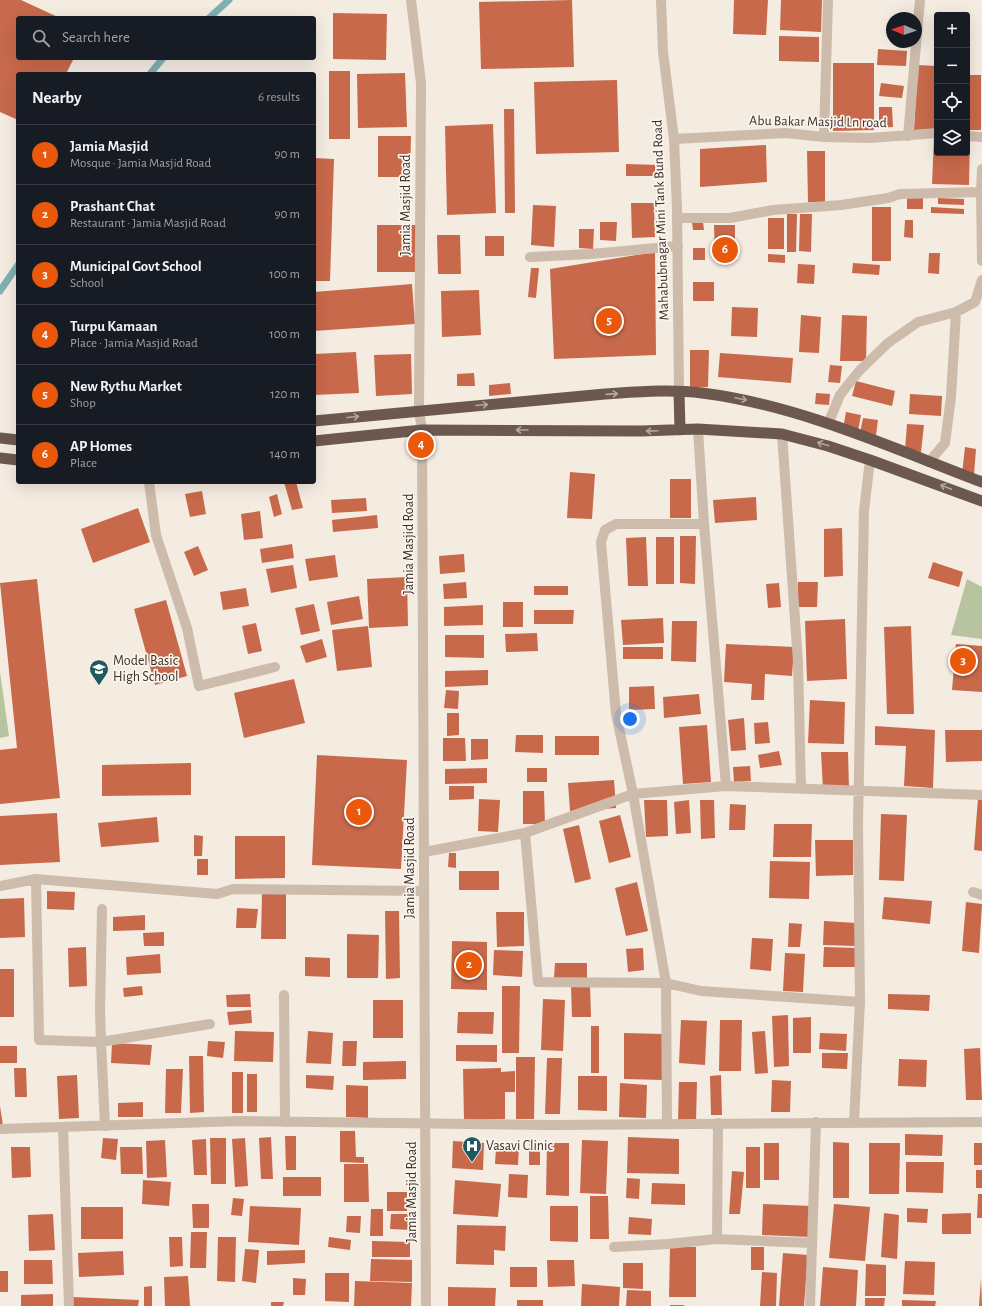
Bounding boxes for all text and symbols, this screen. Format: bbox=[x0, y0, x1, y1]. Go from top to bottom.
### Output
north arrow bbox=[886, 12, 922, 48]
map controls bbox=[934, 12, 970, 156]
button: + bbox=[934, 12, 970, 48]
search box bbox=[16, 16, 316, 60]
icon: search bbox=[30, 27, 52, 49]
text: Search here bbox=[62, 30, 130, 45]
button: − bbox=[934, 48, 970, 84]
button: locate bbox=[934, 84, 970, 120]
text: Nearby bbox=[32, 89, 82, 106]
text: 6 results bbox=[258, 91, 300, 104]
street label: Abu Bakar Masjid Ln road bbox=[749, 114, 887, 130]
street label: Mahabubnagar Mini Tank Bund Road bbox=[651, 119, 671, 321]
button: layers bbox=[934, 120, 970, 156]
text: Jamia Masjid bbox=[70, 139, 148, 154]
text: 1 bbox=[43, 148, 47, 161]
text: 90 m bbox=[274, 148, 300, 161]
street label: Jamia Masjid Road bbox=[399, 155, 413, 255]
text: Mosque · Jamia Masjid Road bbox=[70, 157, 211, 170]
text: Prashant Chat bbox=[70, 199, 155, 214]
text: 2 bbox=[42, 208, 48, 221]
text: 90 m bbox=[274, 208, 300, 221]
text: Restaurant · Jamia Masjid Road bbox=[70, 217, 226, 230]
pin: 6 bbox=[712, 235, 738, 265]
text: Municipal Govt School bbox=[70, 259, 202, 274]
text: 3 bbox=[42, 268, 48, 281]
text: 100 m bbox=[269, 268, 300, 281]
text: School bbox=[70, 277, 104, 290]
pin: 5 bbox=[596, 306, 622, 336]
text: Turpu Kamaan bbox=[70, 319, 157, 334]
text: 4 bbox=[42, 328, 48, 341]
text: 100 m bbox=[269, 328, 300, 341]
text: Place · Jamia Masjid Road bbox=[70, 337, 198, 350]
text: New Rythu Market bbox=[70, 379, 182, 394]
text: 5 bbox=[42, 388, 48, 401]
text: 120 m bbox=[270, 388, 300, 401]
one-way arrow bbox=[605, 390, 618, 397]
one-way arrow bbox=[734, 396, 747, 404]
text: Shop bbox=[70, 397, 96, 410]
one-way arrow bbox=[475, 402, 488, 409]
one-way arrow bbox=[346, 414, 359, 421]
one-way arrow bbox=[516, 426, 529, 434]
one-way arrow bbox=[646, 427, 659, 435]
pin: 4 bbox=[408, 430, 434, 460]
text: AP Homes bbox=[70, 439, 132, 454]
one-way arrow bbox=[817, 440, 830, 447]
text: 6 bbox=[42, 448, 48, 461]
text: 140 m bbox=[270, 448, 300, 461]
text: Place bbox=[70, 457, 97, 470]
one-way arrow bbox=[940, 483, 952, 491]
street label: Jamia Masjid Road bbox=[402, 494, 416, 594]
pin: 3 bbox=[950, 646, 976, 676]
place label: Model Basic High School bbox=[113, 654, 179, 684]
school or university icon: Model Basic High School bbox=[88, 658, 110, 686]
your location bbox=[620, 709, 640, 729]
pin: 1 bbox=[346, 797, 372, 827]
street label: Jamia Masjid Road bbox=[403, 818, 417, 918]
pin: 2 bbox=[456, 950, 482, 980]
hospital icon: Vasavi Clinic bbox=[461, 1135, 483, 1163]
place label: Vasavi Clinic bbox=[486, 1139, 553, 1153]
street label: Jamia Masjid Road bbox=[405, 1142, 419, 1242]

